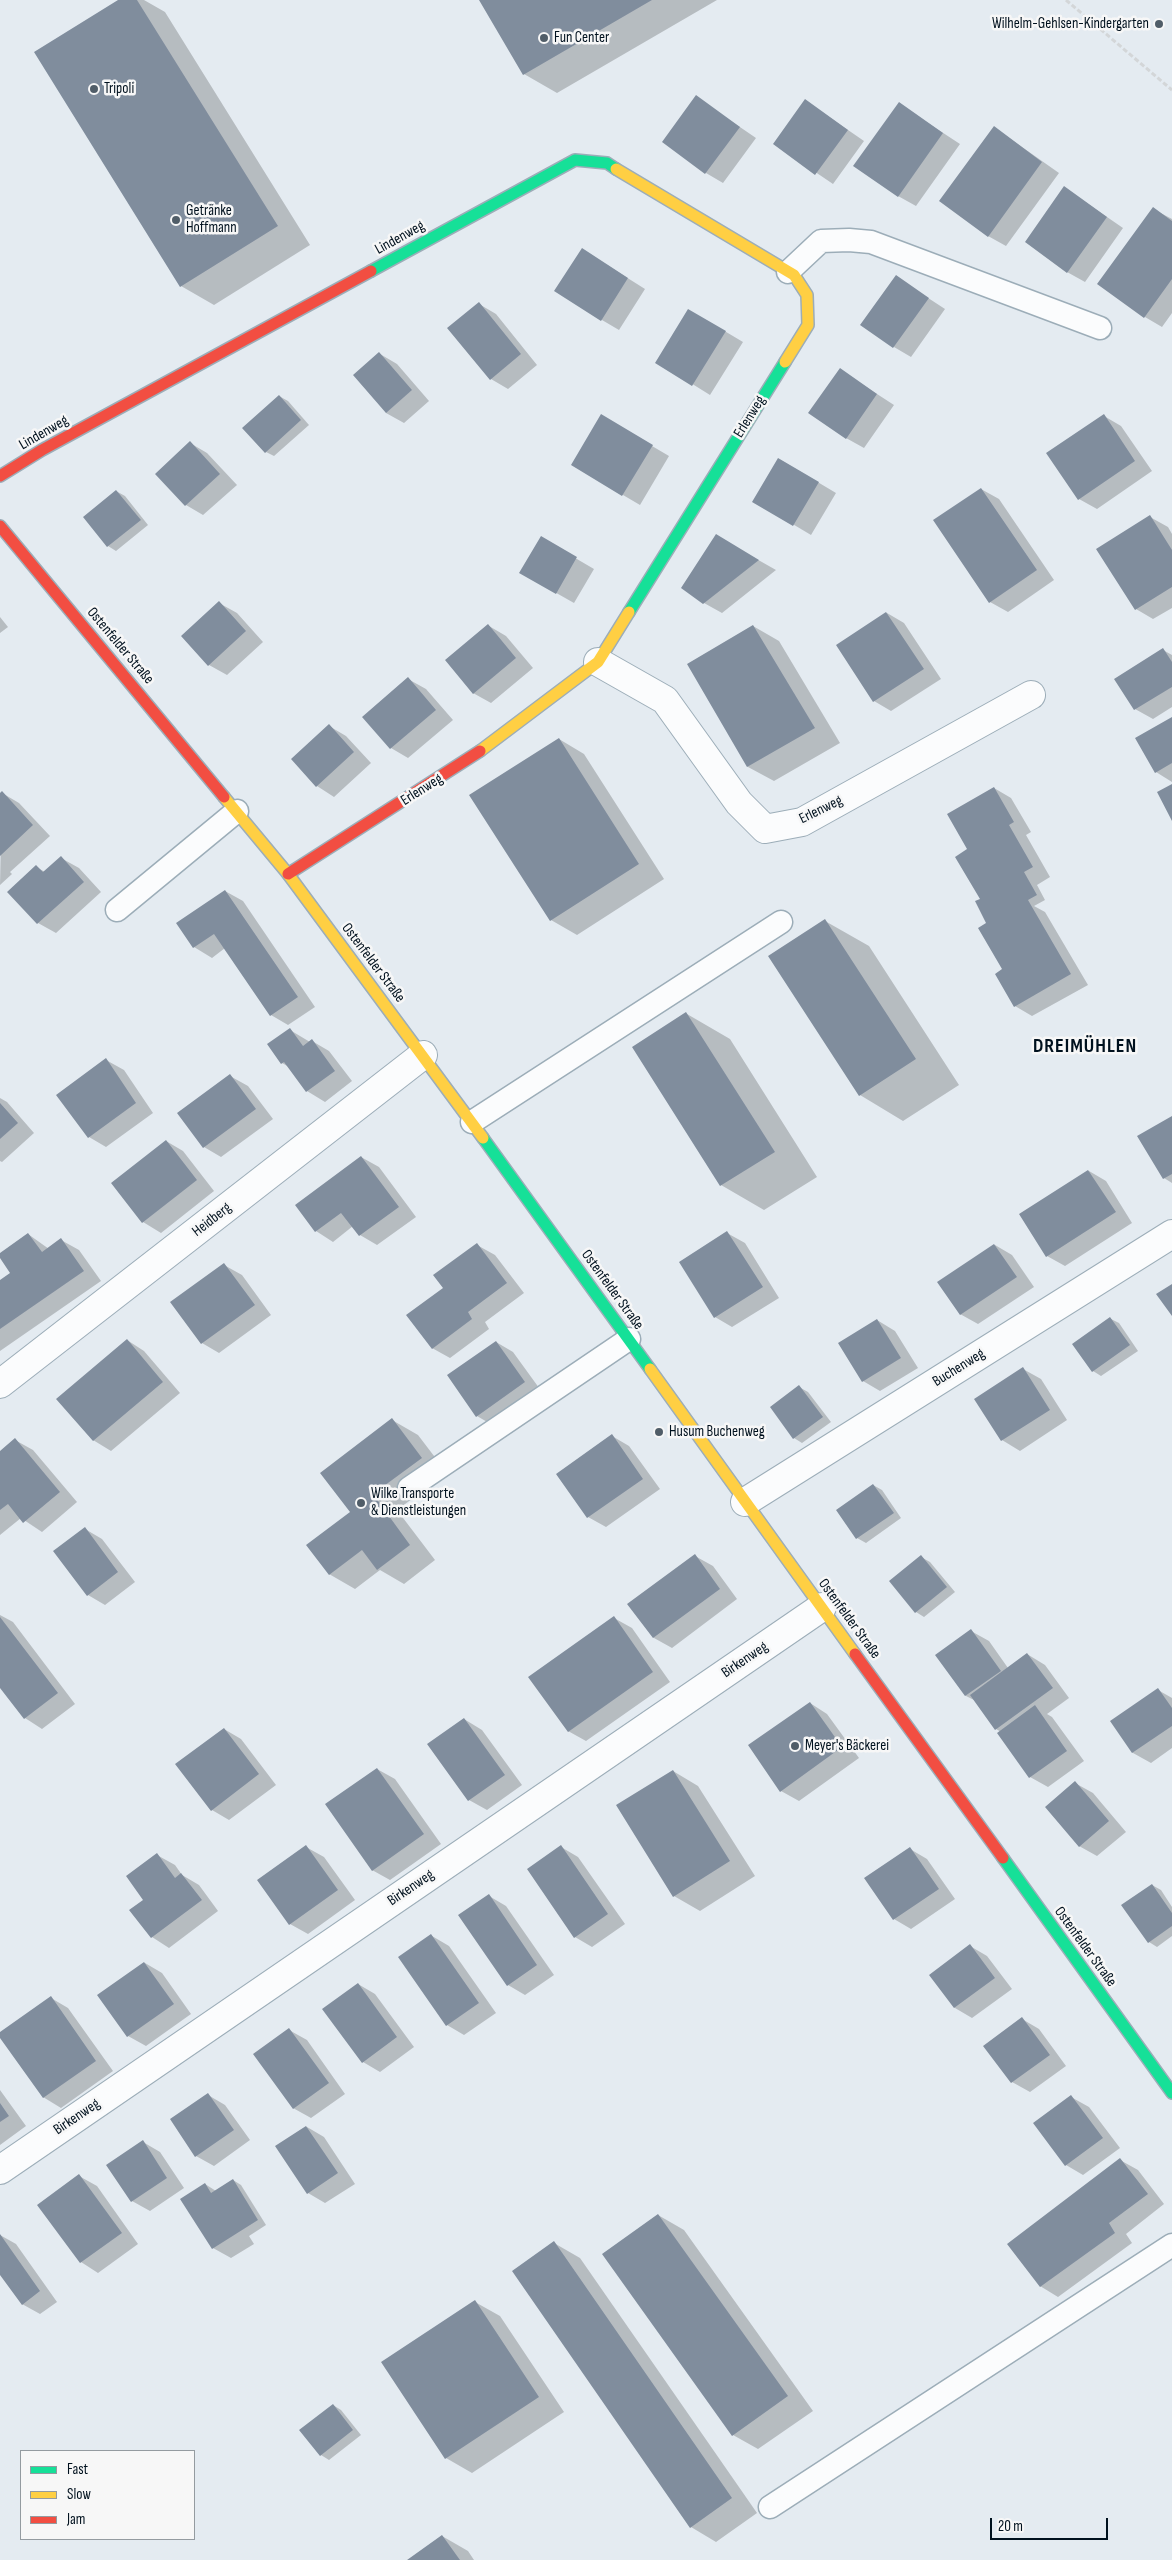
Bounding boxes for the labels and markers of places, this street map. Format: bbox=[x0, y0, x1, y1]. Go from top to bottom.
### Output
place label: Wilhelm-Gehlsen-Kindergarten bbox=[992, 15, 1149, 33]
marker: Wilhelm-Gehlsen-Kindergarten bbox=[1153, 18, 1165, 30]
place label: Fun Center bbox=[554, 29, 609, 47]
marker: Fun Center bbox=[538, 32, 550, 44]
place label: Tripoli bbox=[104, 80, 134, 98]
marker: Tripoli bbox=[88, 83, 100, 95]
place label: Getränke Hoffmann bbox=[186, 202, 237, 237]
marker: Getränke Hoffmann bbox=[170, 214, 182, 226]
place label: Husum Buchenweg bbox=[669, 1423, 765, 1441]
marker: Husum Buchenweg bbox=[653, 1426, 665, 1438]
place label: Wilke Transporte & Dienstleistungen bbox=[371, 1485, 466, 1520]
marker: Wilke Transporte & Dienstleistungen bbox=[355, 1497, 367, 1509]
place label: Meyer's Bäckerei bbox=[805, 1737, 889, 1755]
marker: Meyer's Bäckerei bbox=[789, 1740, 801, 1752]

